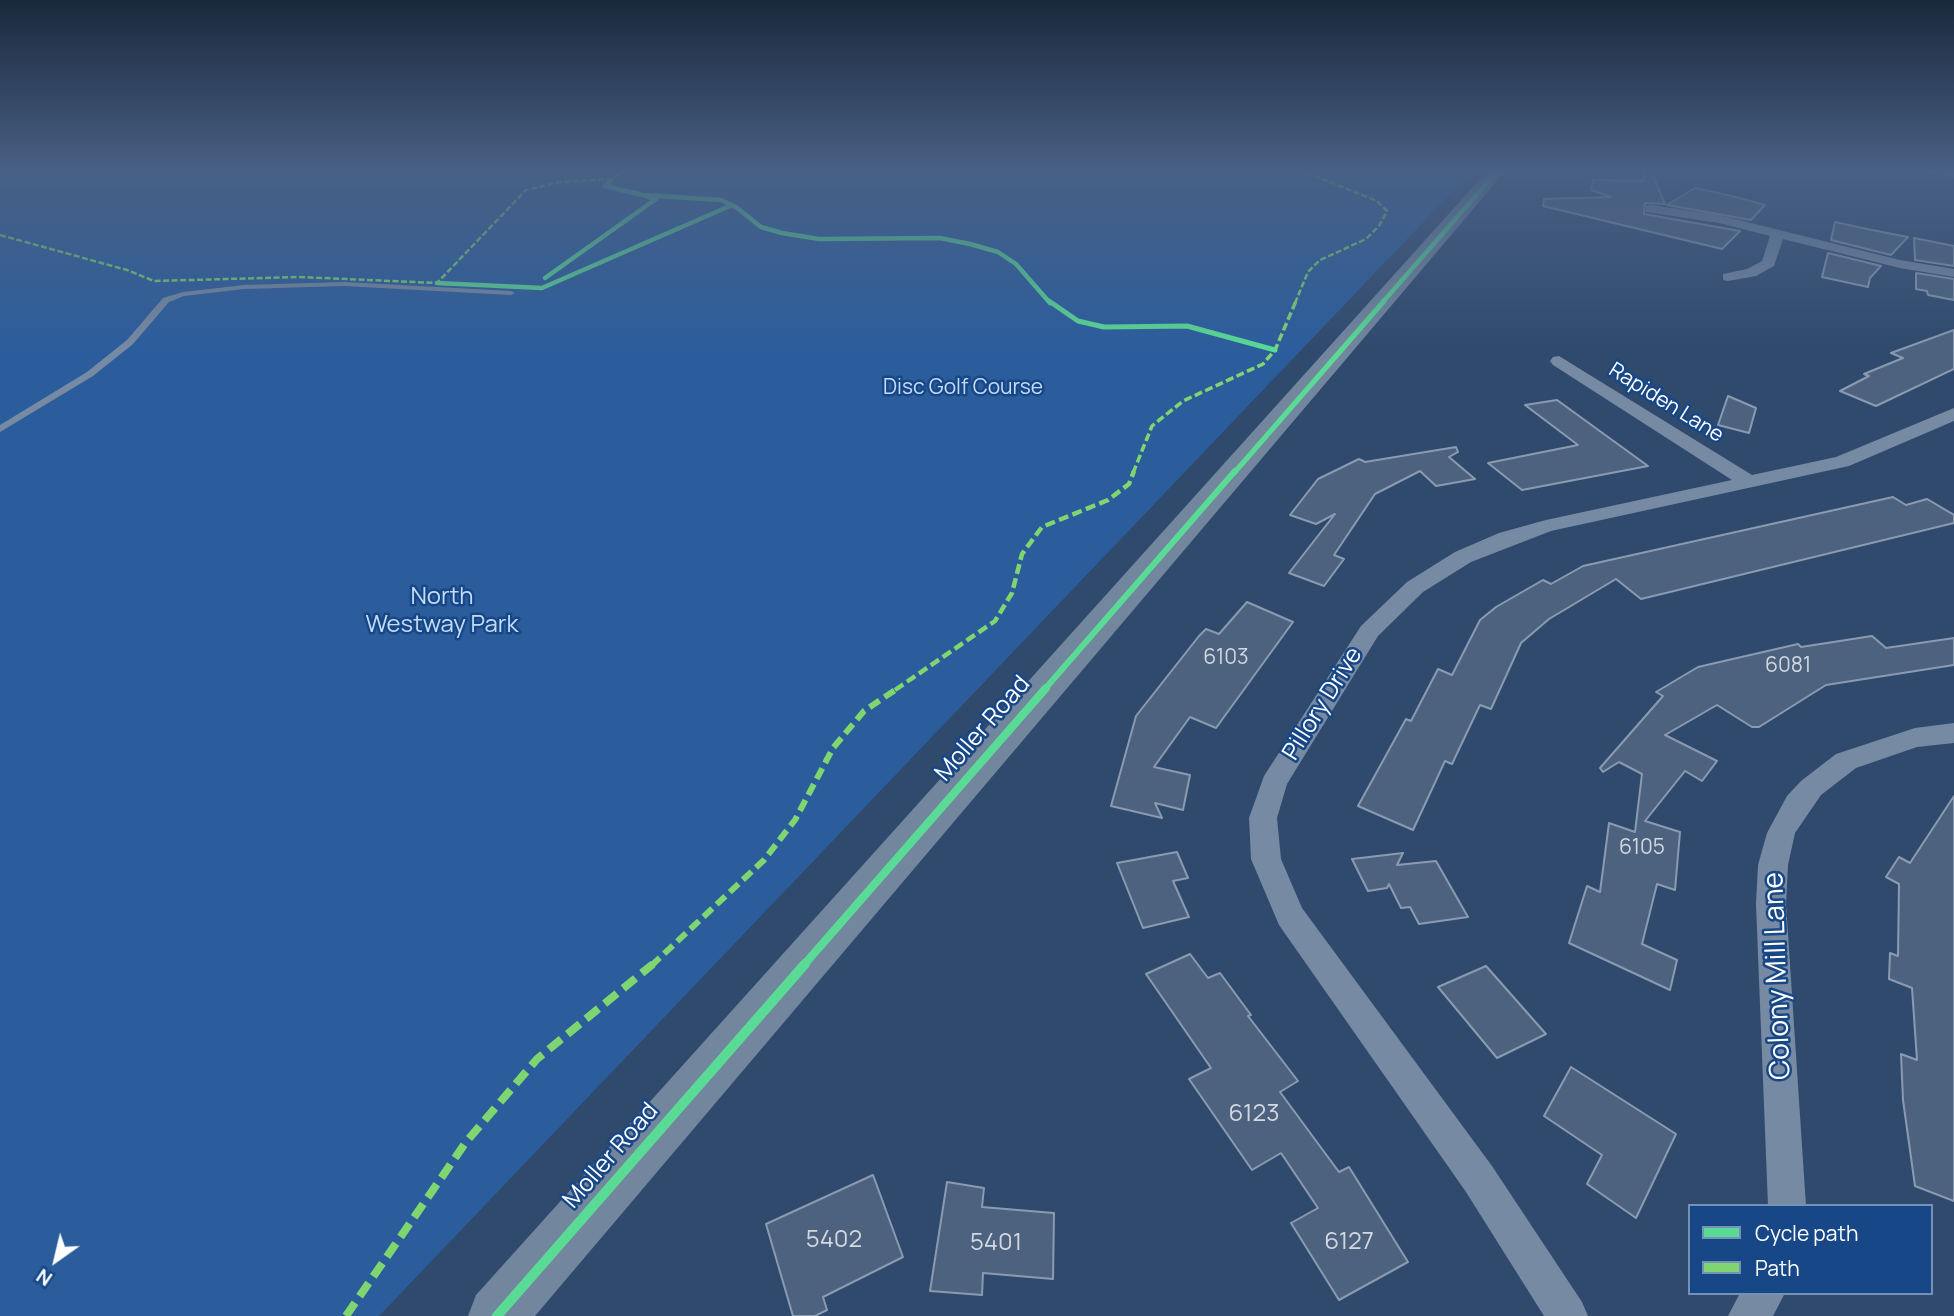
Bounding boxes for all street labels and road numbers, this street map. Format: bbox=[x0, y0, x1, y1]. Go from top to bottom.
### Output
street label: Rapiden Lane bbox=[1604, 358, 1728, 448]
street label: Pillory Drive bbox=[1277, 642, 1369, 766]
street label: Moller Road bbox=[930, 671, 1036, 787]
street label: Colony Mill Lane bbox=[1758, 872, 1798, 1080]
street label: Moller Road bbox=[558, 1098, 664, 1214]

